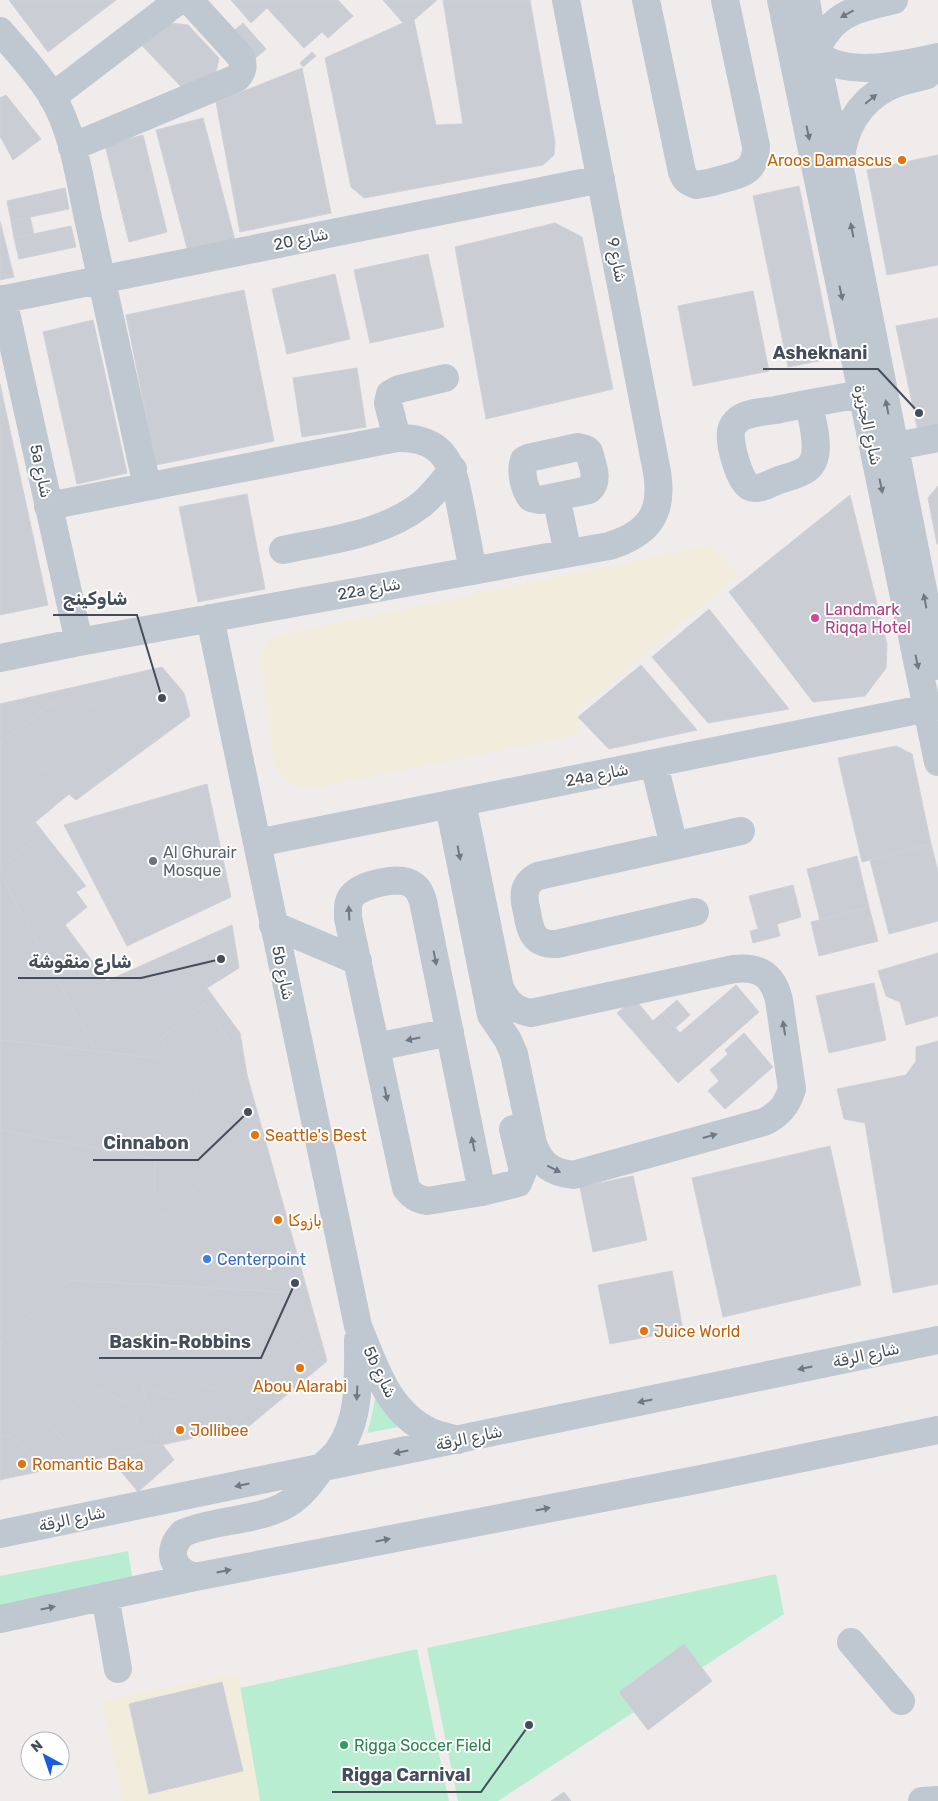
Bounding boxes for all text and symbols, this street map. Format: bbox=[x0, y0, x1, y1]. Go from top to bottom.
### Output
one-way arrow bbox=[840, 10, 855, 18]
one-way arrow bbox=[864, 94, 877, 105]
one-way arrow bbox=[804, 126, 812, 141]
place label: Aroos Damascus bbox=[767, 151, 892, 170]
marker: Aroos Damascus bbox=[896, 154, 908, 166]
one-way arrow bbox=[848, 223, 856, 238]
street label: شارع 20 bbox=[272, 224, 330, 256]
street label: شارع 9 bbox=[601, 236, 631, 284]
one-way arrow bbox=[837, 285, 845, 300]
callout: Asheknani bbox=[763, 336, 878, 369]
text: Asheknani bbox=[773, 342, 867, 364]
street label: شارع الجزيرة bbox=[848, 383, 886, 467]
one-way arrow bbox=[882, 399, 890, 415]
street label: 5a شارع bbox=[24, 443, 56, 500]
one-way arrow bbox=[877, 478, 885, 494]
street label: 22a شارع bbox=[336, 574, 402, 606]
callout: شاوكينج bbox=[53, 582, 137, 615]
text: شاوكينج bbox=[63, 588, 127, 612]
one-way arrow bbox=[921, 593, 929, 608]
place label: Landmark Riqqa Hotel bbox=[825, 600, 911, 637]
marker: Landmark Riqqa Hotel bbox=[809, 612, 821, 624]
one-way arrow bbox=[914, 655, 922, 671]
street label: 24a شارع bbox=[564, 760, 631, 792]
place label: Al Ghurair Mosque bbox=[163, 843, 237, 880]
one-way arrow bbox=[455, 845, 463, 861]
marker: Al Ghurair Mosque bbox=[147, 855, 159, 867]
one-way arrow bbox=[344, 905, 352, 921]
street label: 5b شارع bbox=[266, 944, 298, 1002]
callout: شارع منقوشة bbox=[18, 945, 141, 978]
text: شارع منقوشة bbox=[28, 951, 132, 975]
one-way arrow bbox=[431, 951, 439, 966]
one-way arrow bbox=[779, 1020, 787, 1036]
one-way arrow bbox=[405, 1035, 420, 1043]
one-way arrow bbox=[382, 1087, 390, 1103]
place label: Seattle's Best bbox=[265, 1126, 367, 1145]
callout: Cinnabon bbox=[93, 1127, 198, 1160]
marker: Seattle's Best bbox=[249, 1129, 261, 1141]
text: Cinnabon bbox=[103, 1132, 189, 1154]
one-way arrow bbox=[703, 1132, 718, 1140]
one-way arrow bbox=[468, 1135, 476, 1151]
one-way arrow bbox=[547, 1165, 562, 1173]
place label: بازوكا bbox=[288, 1211, 322, 1231]
marker: بازوكا bbox=[272, 1214, 284, 1226]
place label: Centerpoint bbox=[217, 1250, 306, 1269]
marker: Centerpoint bbox=[201, 1253, 213, 1265]
place label: Juice World bbox=[654, 1322, 740, 1341]
callout: Baskin-Robbins bbox=[99, 1325, 261, 1358]
marker: Juice World bbox=[638, 1325, 650, 1337]
text: Baskin-Robbins bbox=[109, 1331, 251, 1353]
street label: شارع الرقة bbox=[831, 1339, 901, 1373]
street label: 5b شارع bbox=[358, 1343, 401, 1402]
marker: Abou Alarabi bbox=[294, 1362, 306, 1374]
one-way arrow bbox=[797, 1364, 812, 1372]
place label: Abou Alarabi bbox=[253, 1377, 347, 1396]
one-way arrow bbox=[353, 1385, 361, 1401]
one-way arrow bbox=[638, 1397, 653, 1405]
place label: Jollibee bbox=[190, 1421, 248, 1440]
street label: شارع الرقة bbox=[434, 1422, 504, 1456]
marker: Jollibee bbox=[174, 1424, 186, 1436]
one-way arrow bbox=[393, 1448, 408, 1456]
place label: Romantic Baka bbox=[32, 1455, 144, 1474]
marker: Romantic Baka bbox=[16, 1458, 28, 1470]
one-way arrow bbox=[233, 1481, 249, 1489]
street label: شارع الرقة bbox=[37, 1503, 107, 1537]
one-way arrow bbox=[535, 1505, 551, 1513]
one-way arrow bbox=[376, 1536, 392, 1544]
one-way arrow bbox=[216, 1567, 231, 1575]
one-way arrow bbox=[40, 1604, 55, 1612]
north arrow bbox=[20, 1731, 70, 1781]
place label: Rigga Soccer Field bbox=[354, 1736, 491, 1755]
text: N bbox=[28, 1737, 46, 1756]
marker: Rigga Soccer Field bbox=[338, 1739, 350, 1751]
callout: Rigga Carnival bbox=[332, 1759, 481, 1792]
text: Rigga Carnival bbox=[341, 1764, 471, 1786]

